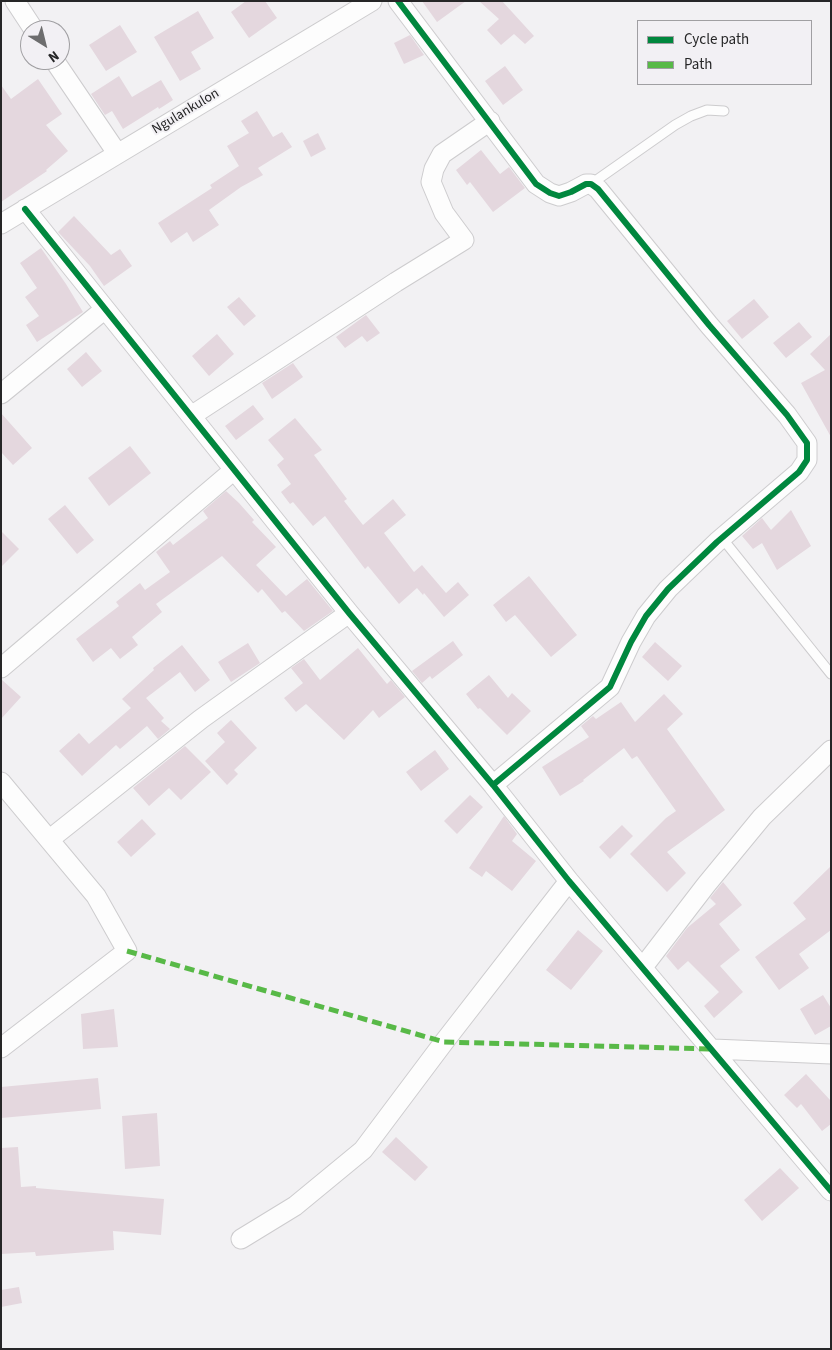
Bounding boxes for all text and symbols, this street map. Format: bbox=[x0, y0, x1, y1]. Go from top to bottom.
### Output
north arrow bbox=[20, 20, 70, 70]
legend bbox=[637, 20, 812, 85]
text: Cycle path bbox=[684, 29, 749, 50]
text: N bbox=[44, 45, 63, 67]
text: Path bbox=[684, 54, 712, 75]
street label: Ngulankulon bbox=[149, 85, 223, 139]

